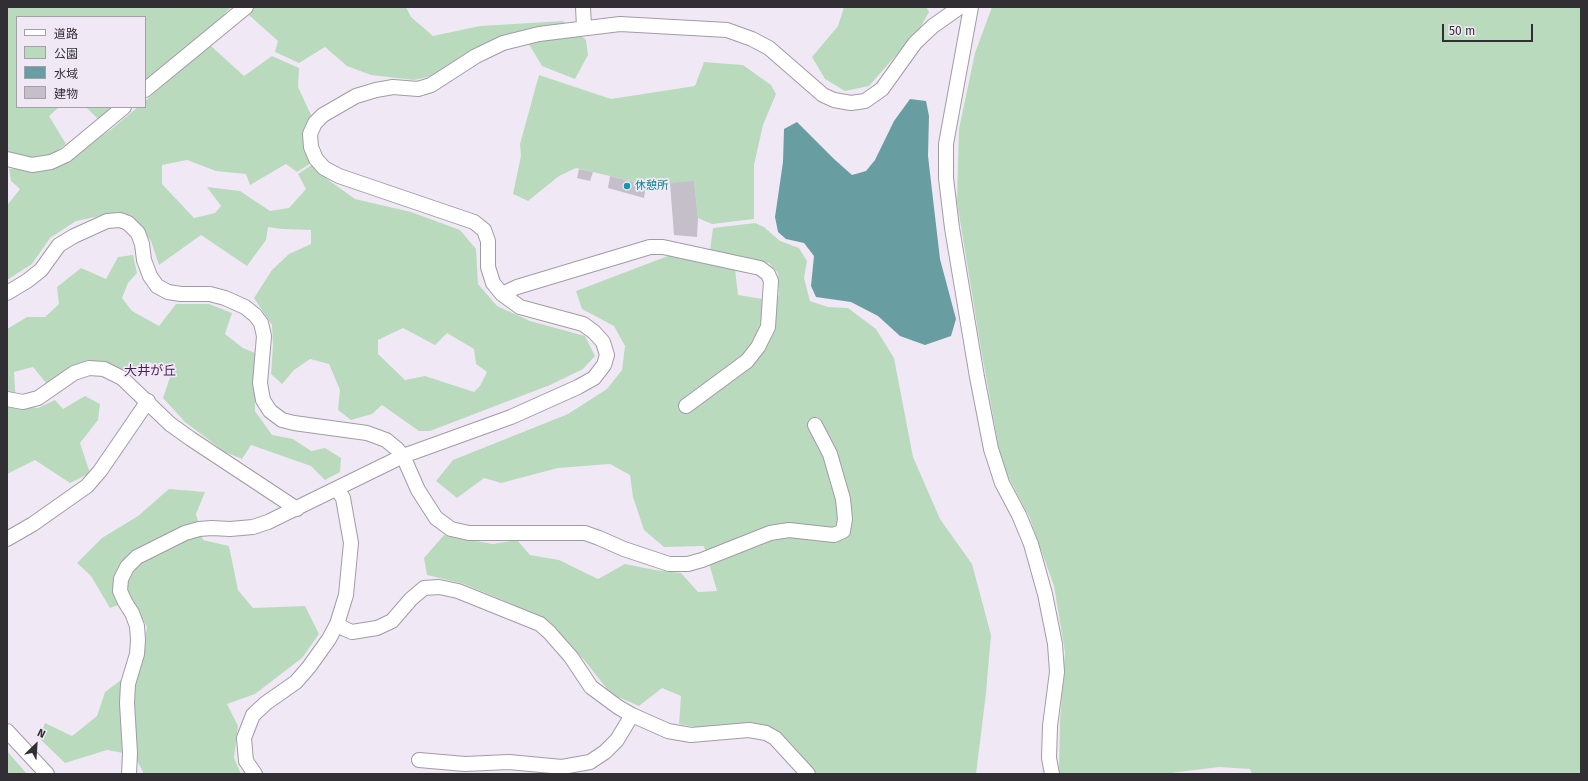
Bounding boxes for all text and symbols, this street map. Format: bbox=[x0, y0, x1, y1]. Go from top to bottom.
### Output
legend bbox=[16, 16, 146, 108]
scale bar bbox=[1444, 16, 1535, 42]
text: 50 m bbox=[1449, 24, 1475, 38]
text: 道路 bbox=[54, 27, 78, 41]
text: 公園 bbox=[54, 47, 78, 61]
text: 水域 bbox=[54, 67, 78, 81]
text: 建物 bbox=[54, 87, 78, 101]
place label: 休憩所 bbox=[635, 179, 668, 193]
marker: 休憩所 bbox=[622, 181, 632, 191]
district label: 大井が丘 bbox=[124, 363, 176, 379]
north arrow bbox=[16, 725, 56, 765]
text: N bbox=[35, 726, 47, 741]

